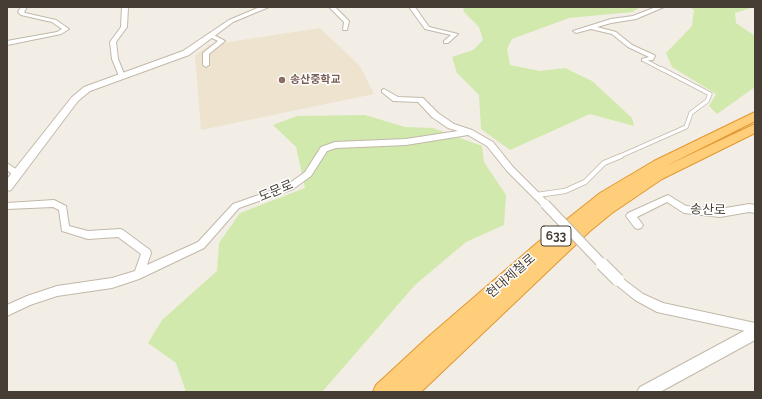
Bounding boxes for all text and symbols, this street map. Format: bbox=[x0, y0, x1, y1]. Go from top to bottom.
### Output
place label: 송산중학교 bbox=[290, 73, 341, 87]
marker: 송산중학교 bbox=[277, 75, 287, 85]
street label: 도문로 bbox=[256, 177, 296, 205]
street label: 송산로 bbox=[690, 202, 726, 218]
road number: 633 bbox=[541, 226, 571, 246]
street label: 현대제철로 bbox=[483, 250, 539, 302]

